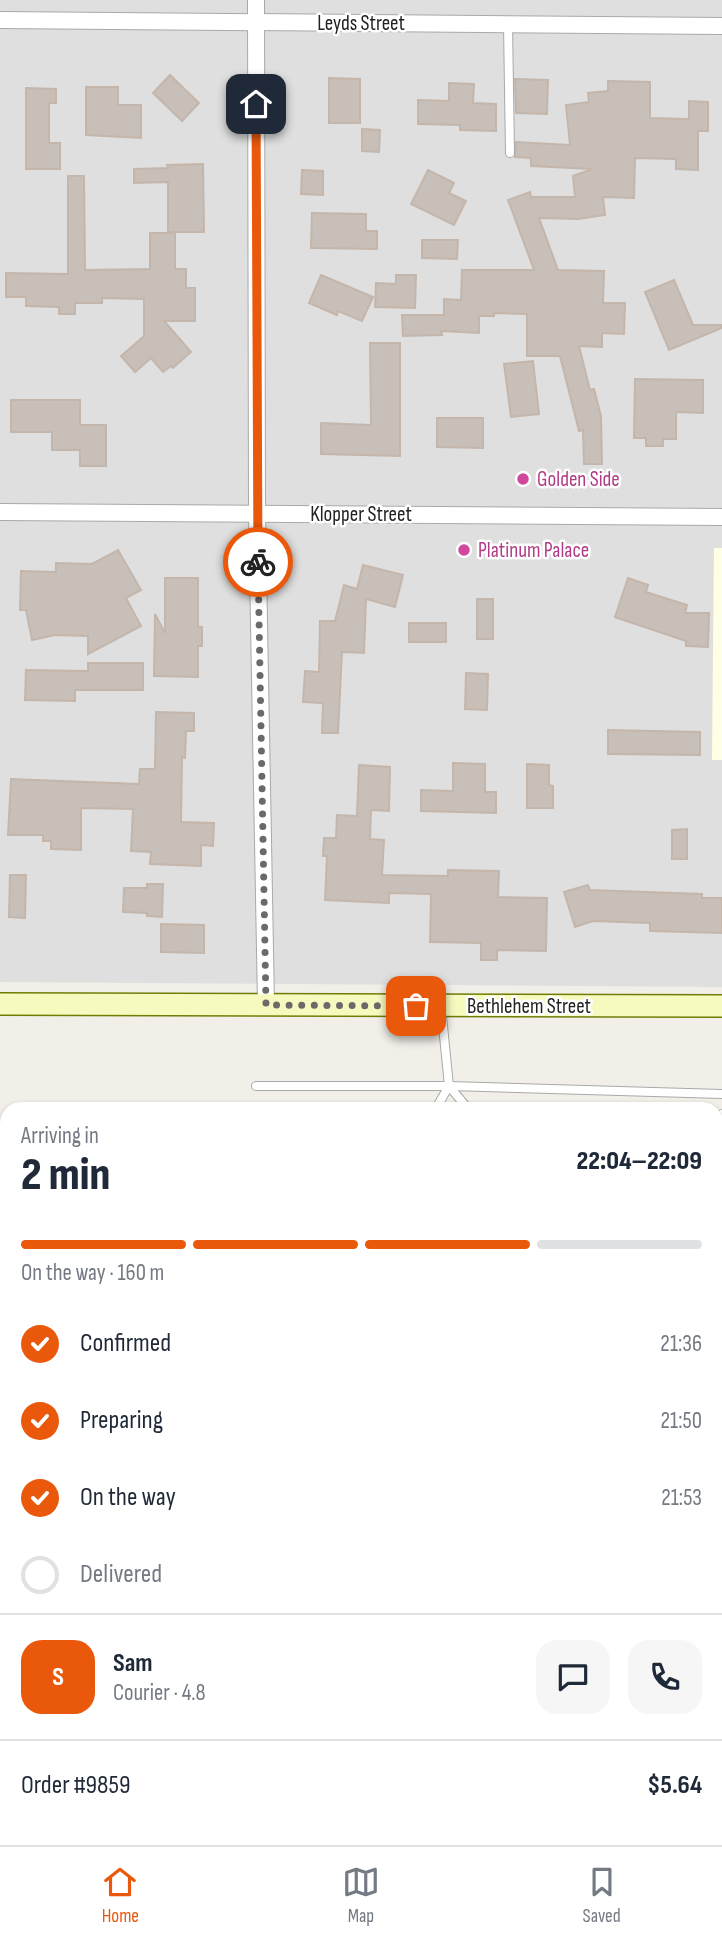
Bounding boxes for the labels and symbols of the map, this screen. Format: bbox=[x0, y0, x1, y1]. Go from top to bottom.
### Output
street label: Leyds Street bbox=[317, 11, 405, 36]
pin bbox=[226, 74, 286, 134]
place label: Golden Side bbox=[537, 467, 620, 492]
marker: Golden Side bbox=[515, 471, 531, 487]
street label: Klopper Street bbox=[310, 502, 412, 527]
courier bbox=[223, 527, 293, 597]
place label: Platinum Palace bbox=[478, 538, 589, 563]
marker: Platinum Palace bbox=[456, 542, 472, 558]
pin bbox=[386, 976, 446, 1036]
street label: Bethlehem Street bbox=[467, 994, 591, 1019]

